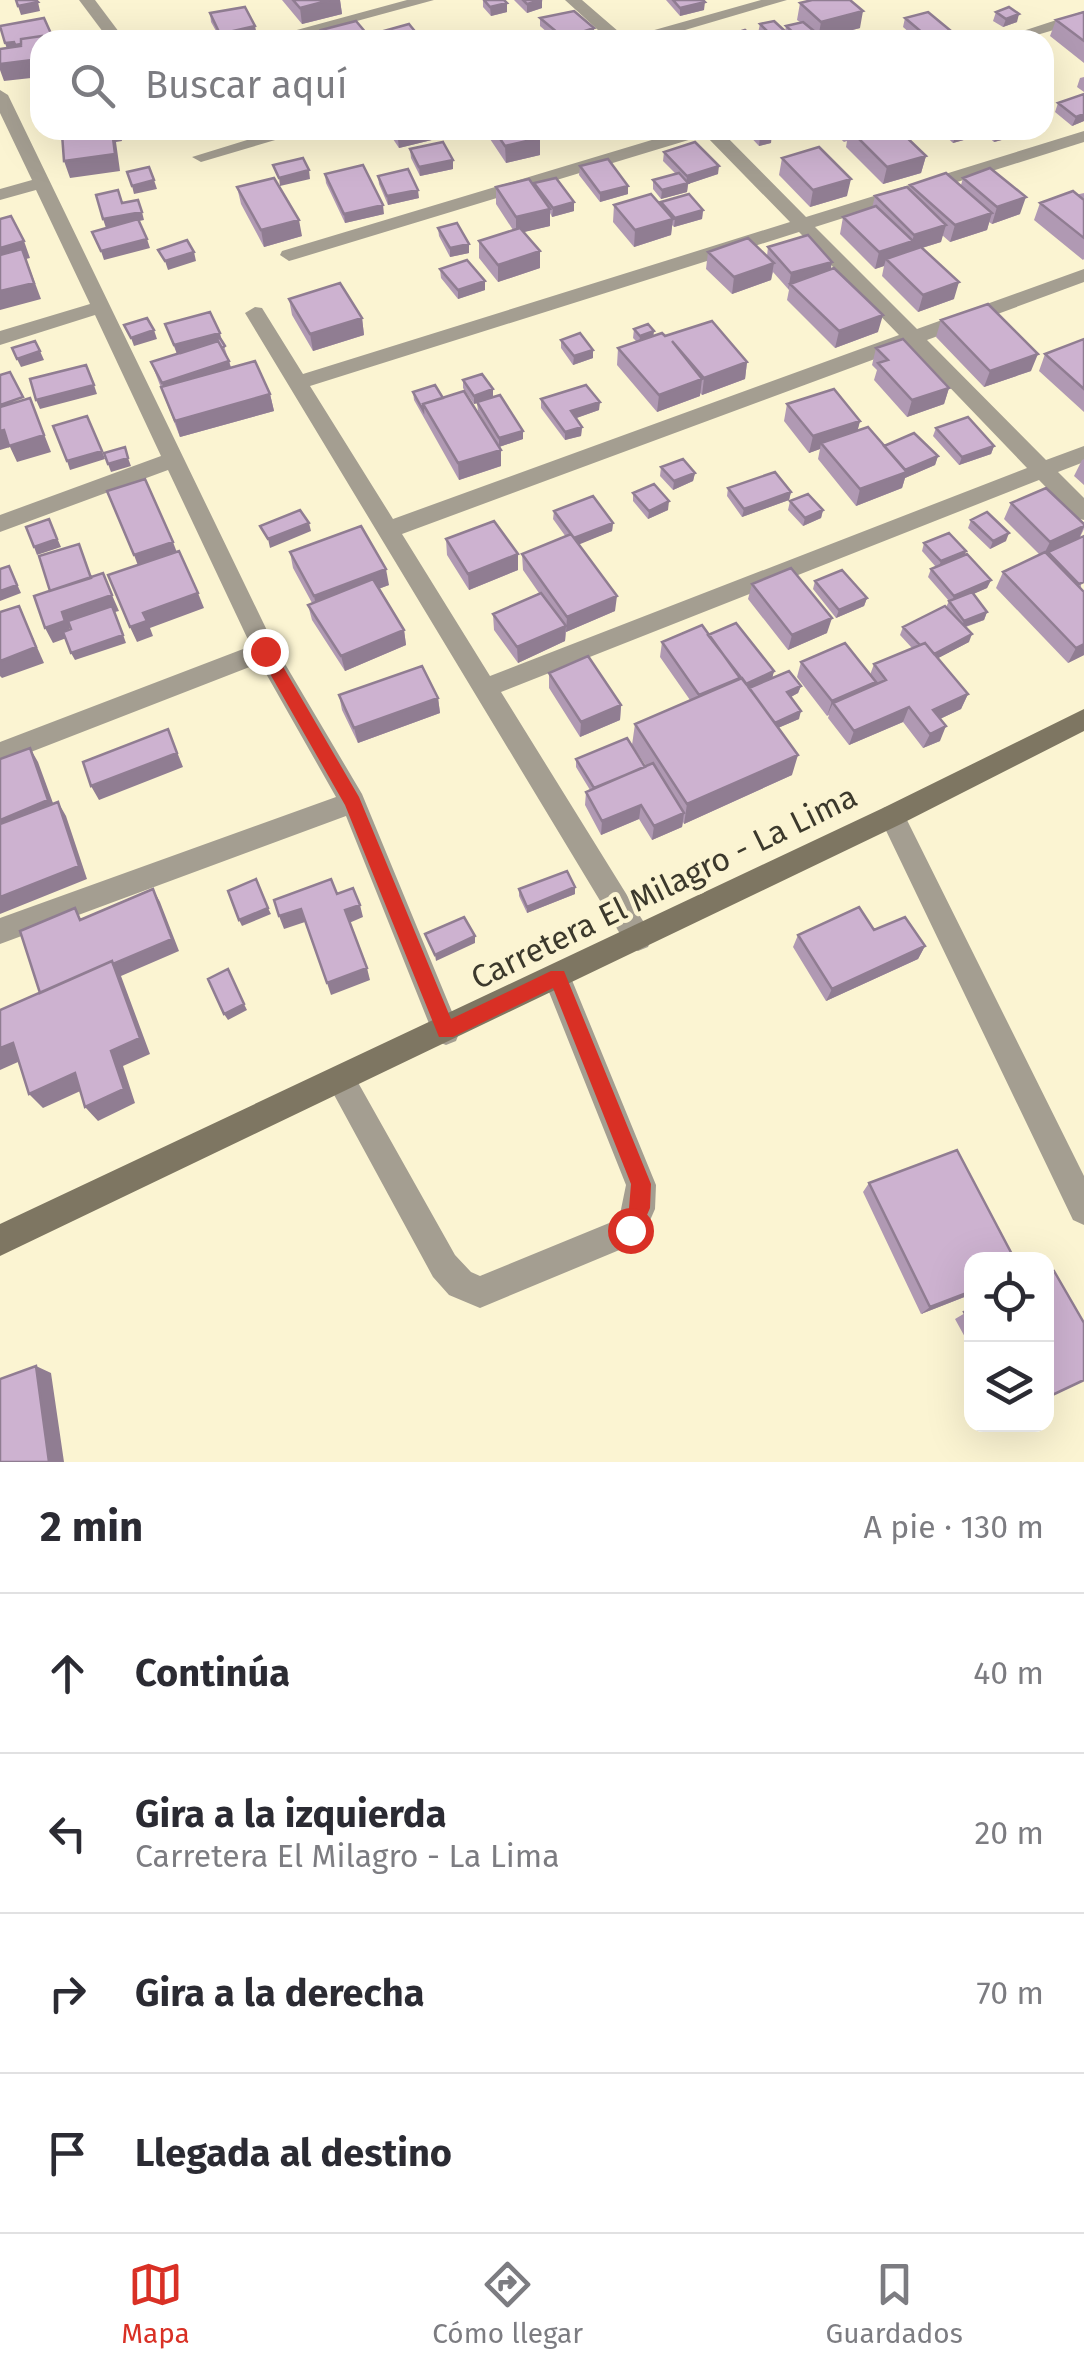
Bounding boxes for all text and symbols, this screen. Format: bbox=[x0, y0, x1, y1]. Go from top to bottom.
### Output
search box bbox=[30, 30, 1054, 140]
icon: search bbox=[65, 58, 120, 113]
text: Buscar aquí bbox=[145, 62, 347, 108]
route end bbox=[243, 629, 289, 675]
street label: Carretera El Milagro - La Lima bbox=[465, 777, 863, 997]
route start bbox=[608, 1208, 654, 1254]
map controls bbox=[964, 1252, 1054, 1432]
button: locate bbox=[964, 1252, 1054, 1342]
button: layers bbox=[964, 1342, 1054, 1432]
text: 2 min bbox=[40, 1502, 143, 1552]
text: A pie · 130 m bbox=[863, 1508, 1044, 1546]
icon: ahead bbox=[40, 1646, 95, 1701]
text: Continúa bbox=[135, 1650, 290, 1696]
text: 40 m bbox=[973, 1654, 1044, 1692]
text: Gira a la izquierda bbox=[135, 1791, 447, 1837]
icon: left bbox=[40, 1806, 95, 1861]
text: 20 m bbox=[974, 1814, 1044, 1852]
text: Carretera El Milagro - La Lima bbox=[135, 1837, 560, 1875]
icon: right bbox=[40, 1966, 95, 2021]
text: Gira a la derecha bbox=[135, 1970, 425, 2016]
text: 70 m bbox=[976, 1974, 1044, 2012]
icon: arrive bbox=[40, 2126, 95, 2181]
text: Llegada al destino bbox=[135, 2130, 452, 2176]
tab: Mapa bbox=[121, 2257, 190, 2350]
tab: Cómo llegar bbox=[432, 2257, 583, 2350]
tab: Guardados bbox=[825, 2257, 963, 2350]

